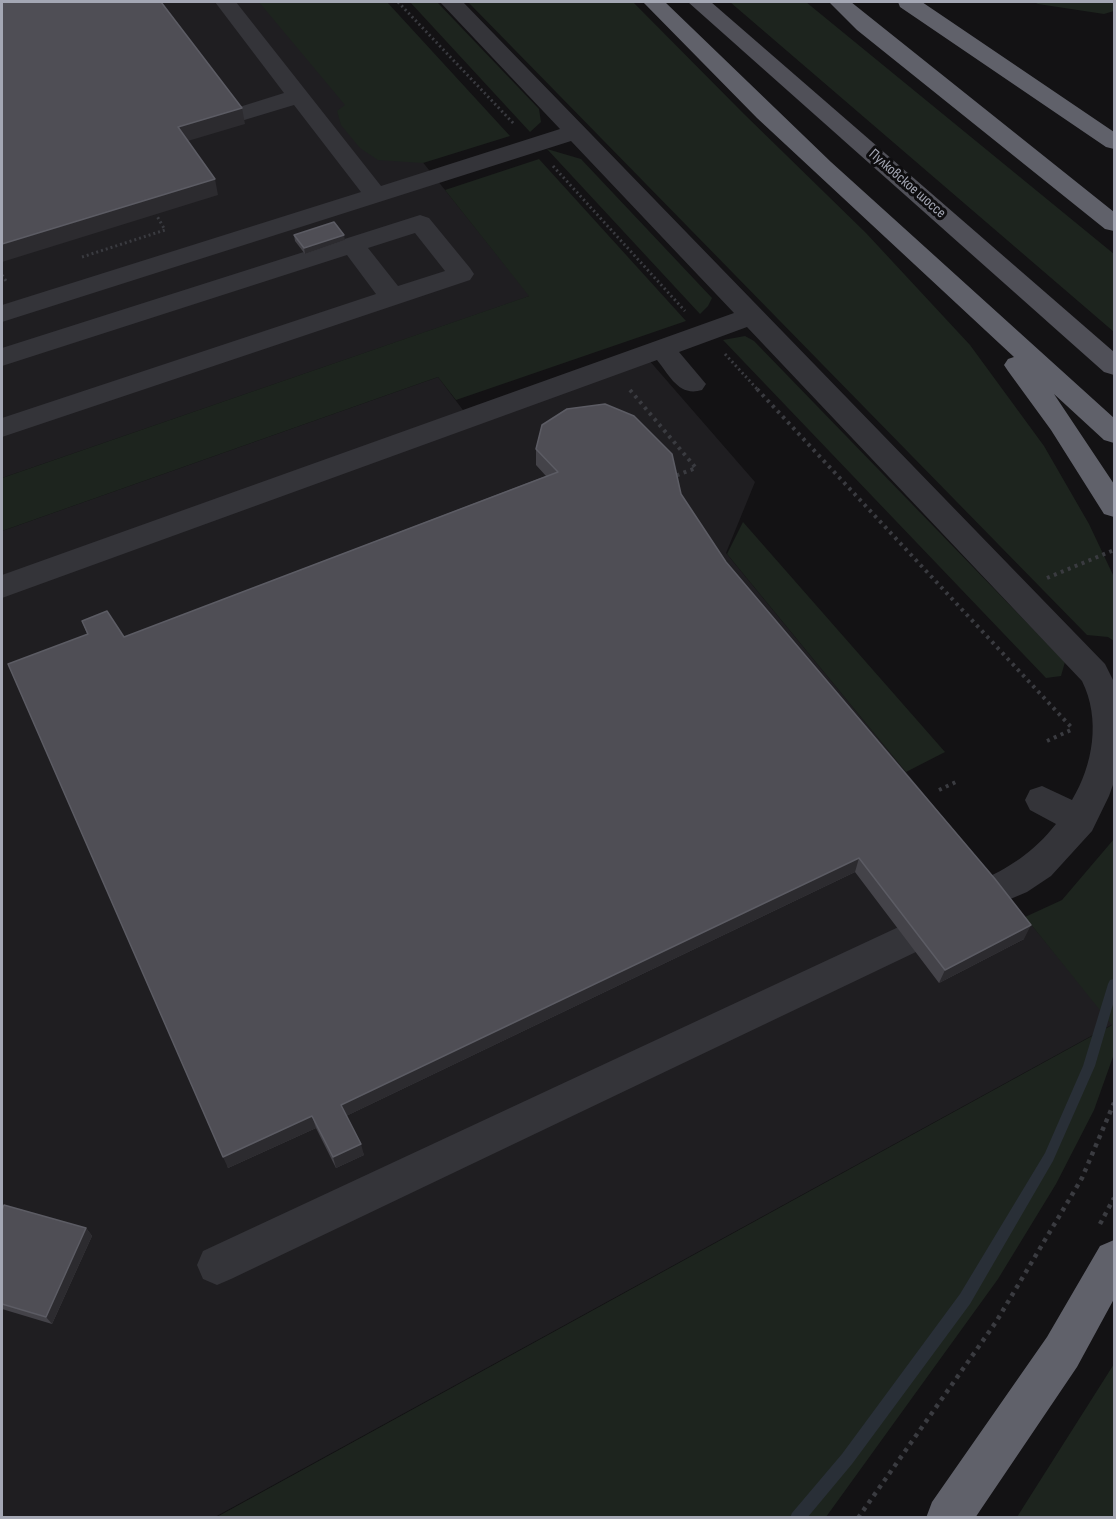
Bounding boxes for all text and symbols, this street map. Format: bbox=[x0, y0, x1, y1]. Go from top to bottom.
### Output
street label: Пулковское шоссе bbox=[865, 146, 949, 222]

